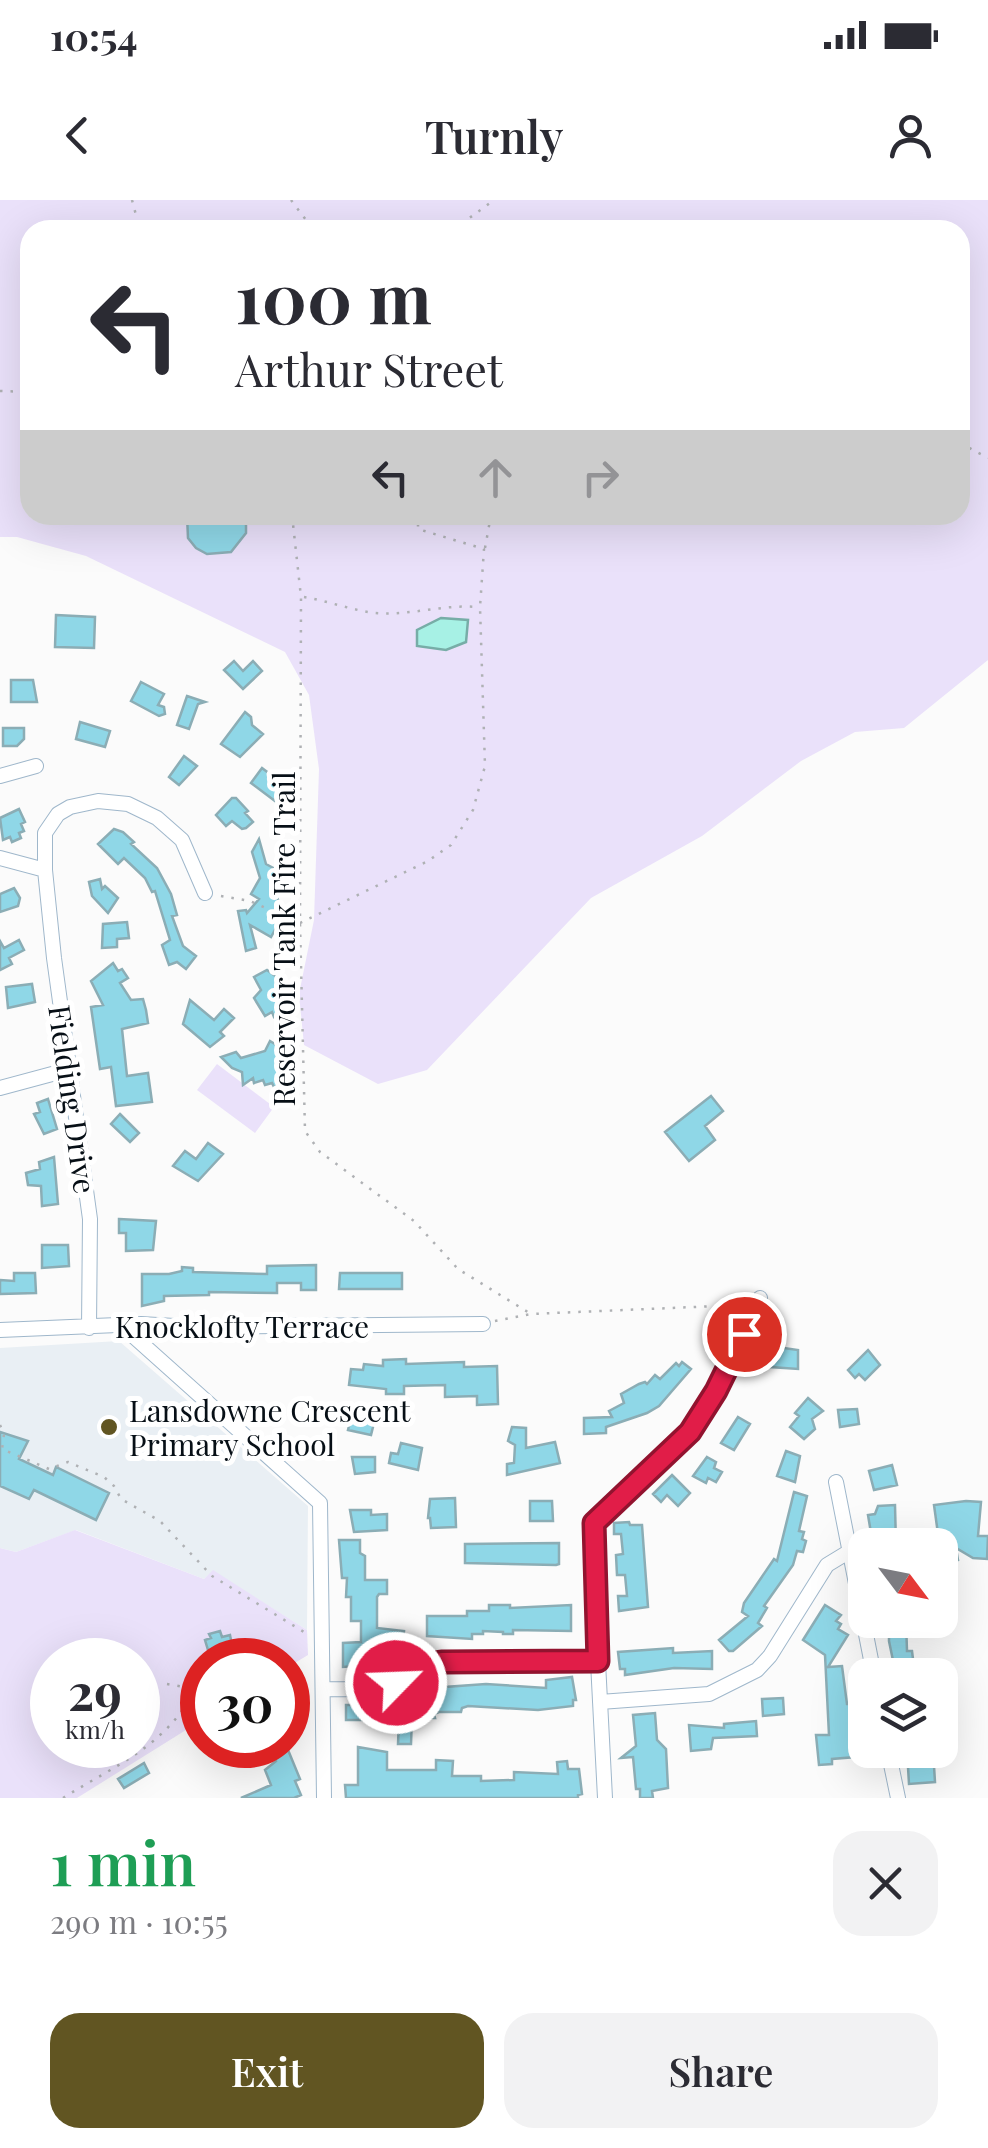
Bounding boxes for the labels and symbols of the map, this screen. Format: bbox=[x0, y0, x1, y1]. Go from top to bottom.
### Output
street label: Reservoir Tank Fire Trail bbox=[263, 771, 303, 1107]
street label: Fielding Drive bbox=[40, 1002, 106, 1196]
pin bbox=[702, 1292, 787, 1377]
street label: Knocklofty Terrace bbox=[115, 1306, 369, 1346]
place label: Lansdowne Crescent Primary School bbox=[129, 1390, 411, 1464]
marker: Lansdowne Crescent Primary School bbox=[98, 1416, 120, 1438]
north arrow bbox=[848, 1528, 958, 1638]
position arrow bbox=[344, 1631, 448, 1735]
speed limit sign: 30 bbox=[180, 1638, 310, 1768]

